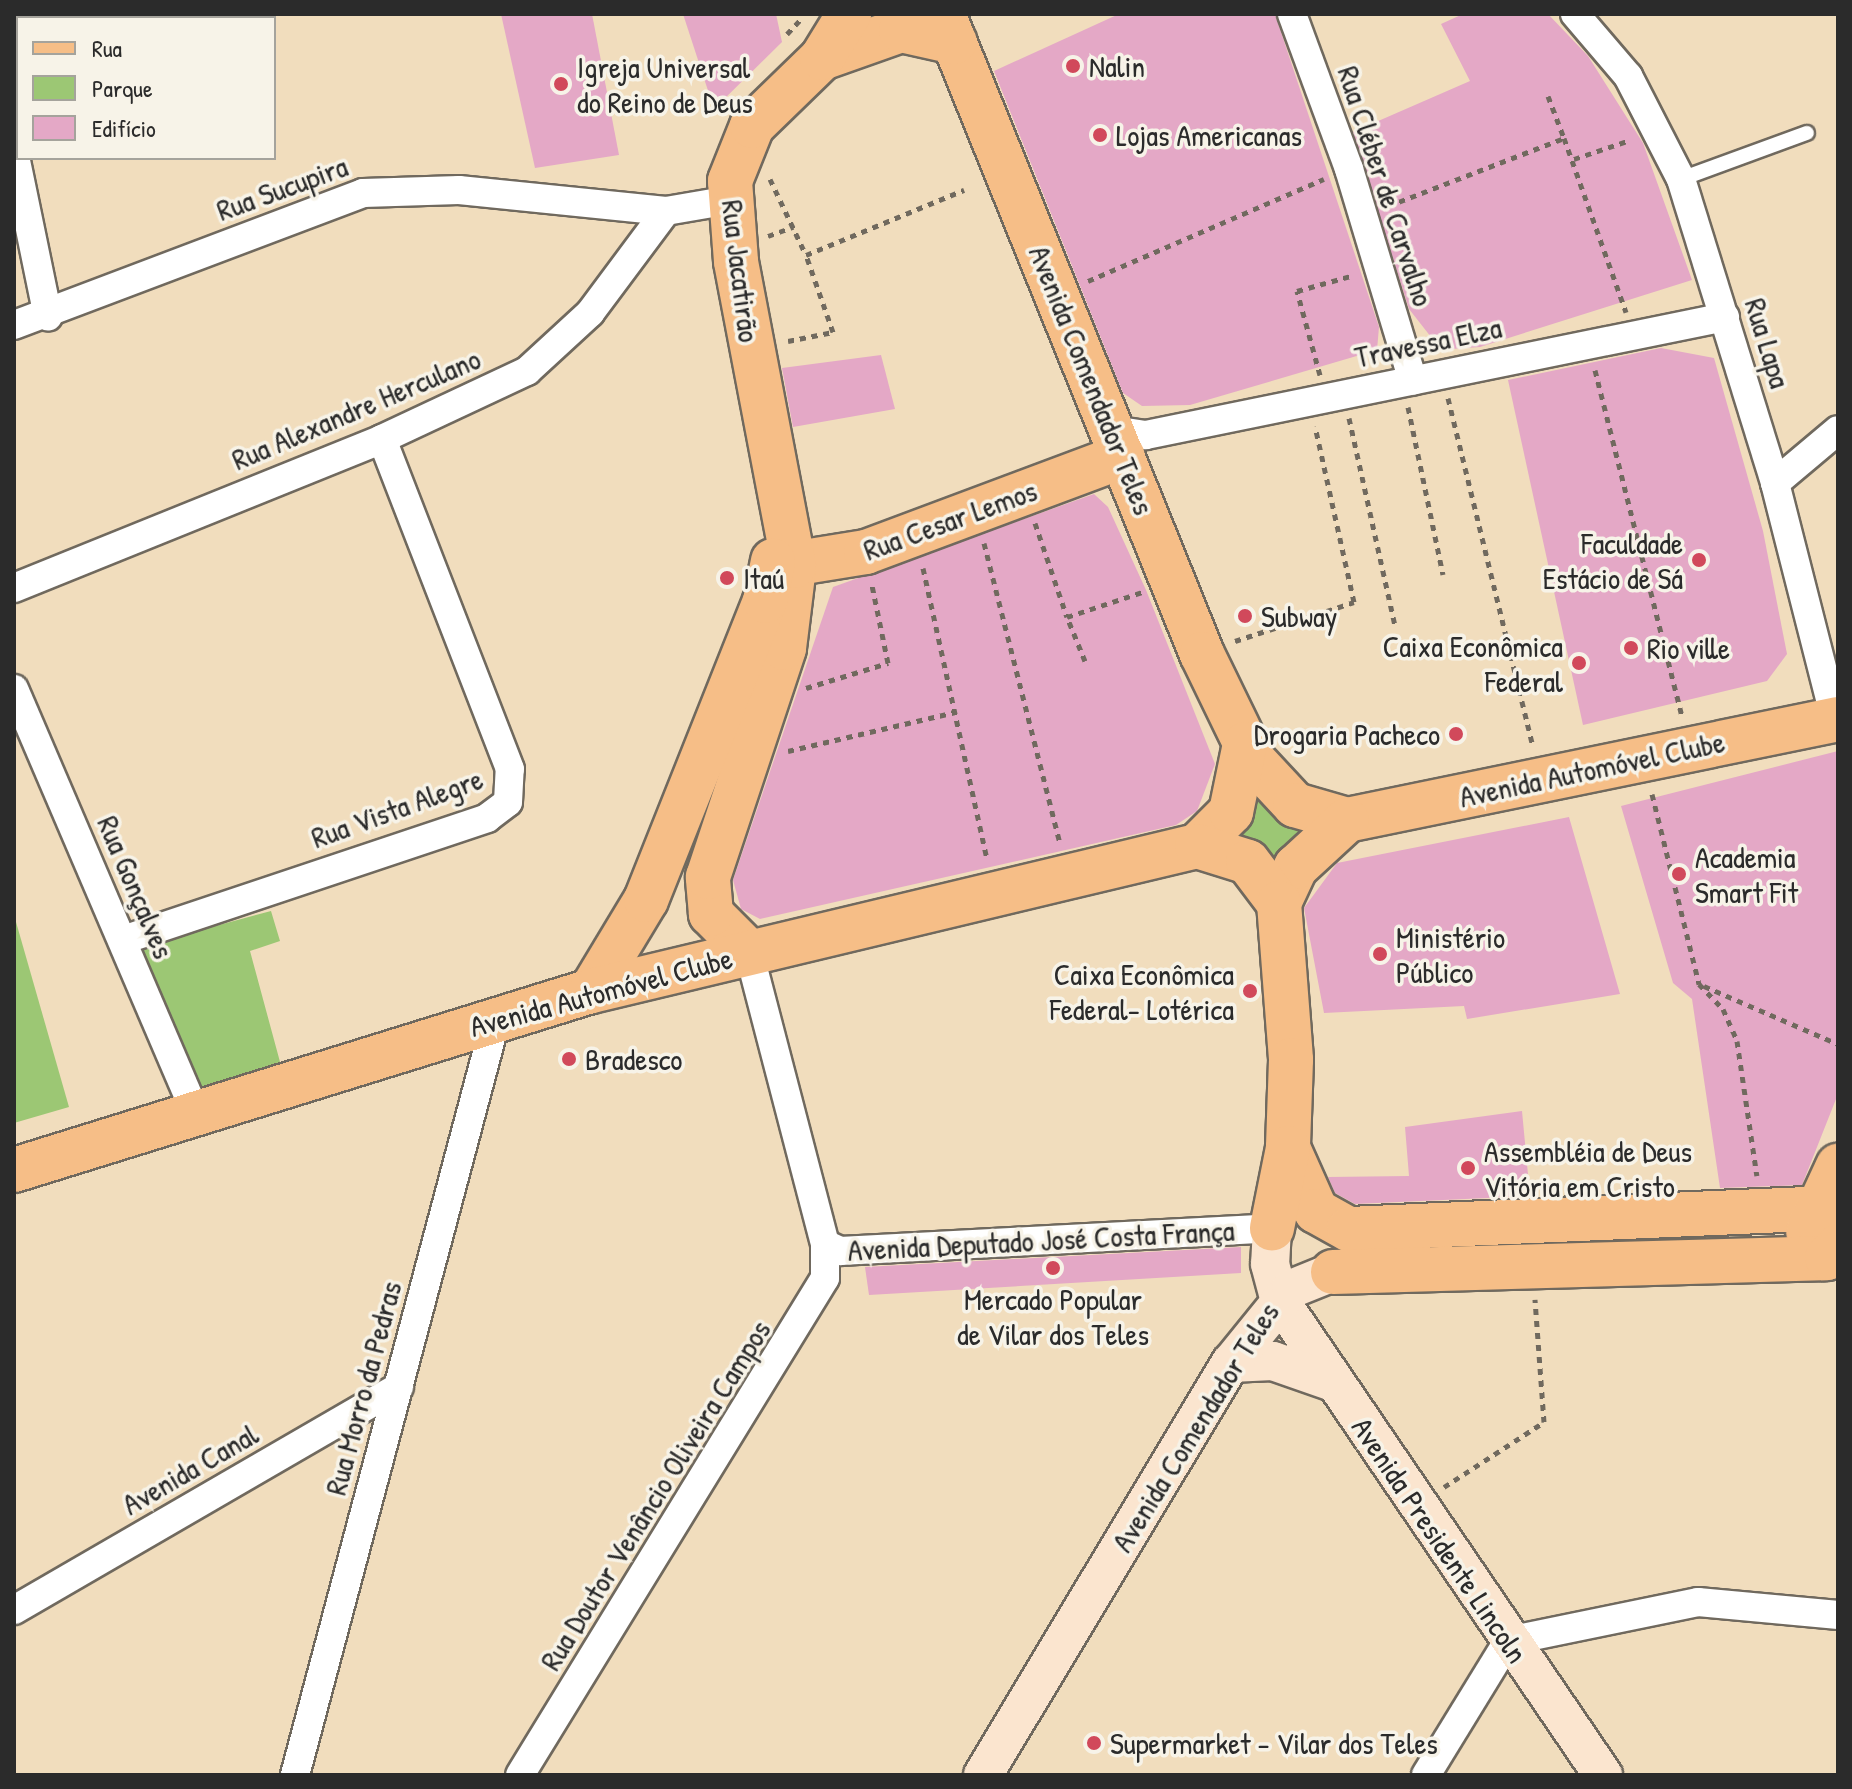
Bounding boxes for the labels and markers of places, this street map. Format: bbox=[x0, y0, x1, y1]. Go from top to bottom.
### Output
place label: Nalin bbox=[1089, 48, 1145, 84]
place label: Igreja Universal do Reino de Deus bbox=[577, 49, 753, 120]
marker: Nalin bbox=[1064, 57, 1082, 75]
marker: Igreja Universal do Reino de Deus bbox=[552, 75, 570, 93]
place label: Lojas Americanas bbox=[1116, 117, 1302, 153]
marker: Lojas Americanas bbox=[1091, 126, 1109, 144]
place label: Faculdade Estácio de Sá bbox=[1543, 525, 1683, 596]
marker: Faculdade Estácio de Sá bbox=[1690, 551, 1708, 569]
place label: Itaú bbox=[743, 560, 784, 596]
marker: Itaú bbox=[718, 569, 736, 587]
place label: Subway bbox=[1261, 598, 1337, 634]
marker: Subway bbox=[1236, 607, 1254, 625]
place label: Caixa Econômica Federal bbox=[1383, 628, 1563, 698]
place label: Rio ville bbox=[1647, 630, 1730, 666]
marker: Rio ville bbox=[1622, 639, 1640, 657]
marker: Caixa Econômica Federal bbox=[1570, 654, 1588, 672]
place label: Drogaria Pacheco bbox=[1254, 716, 1440, 752]
marker: Drogaria Pacheco bbox=[1447, 725, 1465, 743]
place label: Academia Smart Fit bbox=[1695, 839, 1798, 910]
marker: Academia Smart Fit bbox=[1670, 865, 1688, 883]
place label: Ministério Público bbox=[1396, 919, 1505, 990]
marker: Ministério Público bbox=[1371, 945, 1389, 963]
place label: Caixa Econômica Federal- Lotérica bbox=[1050, 956, 1234, 1026]
marker: Caixa Econômica Federal- Lotérica bbox=[1241, 982, 1259, 1000]
place label: Bradesco bbox=[585, 1041, 682, 1077]
marker: Bradesco bbox=[560, 1050, 578, 1068]
place label: Assembléia de Deus Vitória em Cristo bbox=[1484, 1133, 1692, 1204]
marker: Assembléia de Deus Vitória em Cristo bbox=[1459, 1159, 1477, 1177]
marker: Mercado Popular de Vilar dos Teles bbox=[1044, 1259, 1062, 1277]
place label: Mercado Popular de Vilar dos Teles bbox=[957, 1281, 1149, 1352]
place label: Supermarket - Vilar dos Teles bbox=[1110, 1725, 1438, 1761]
marker: Supermarket - Vilar dos Teles bbox=[1085, 1734, 1103, 1752]

